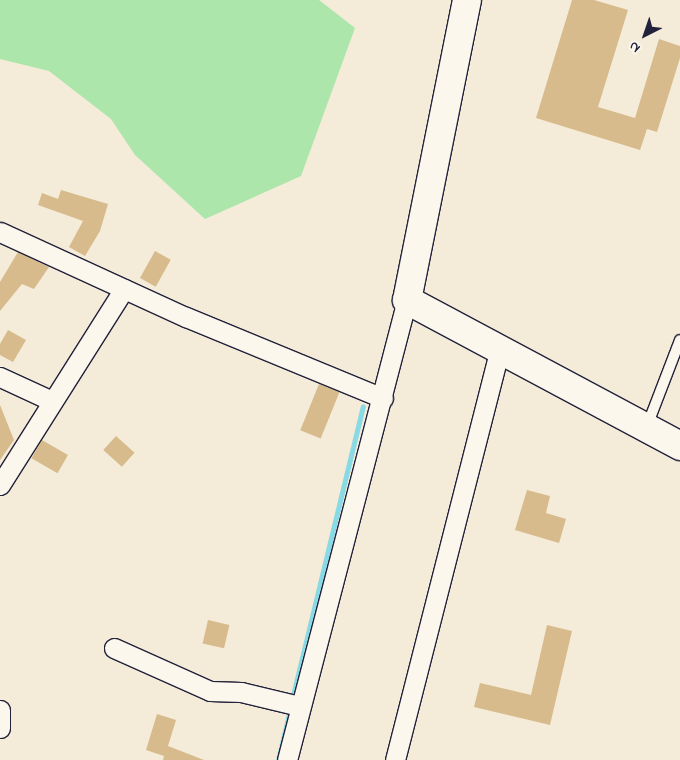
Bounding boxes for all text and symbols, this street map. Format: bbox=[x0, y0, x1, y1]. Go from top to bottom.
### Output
north arrow bbox=[620, 10, 670, 60]
text: N bbox=[624, 36, 645, 58]

